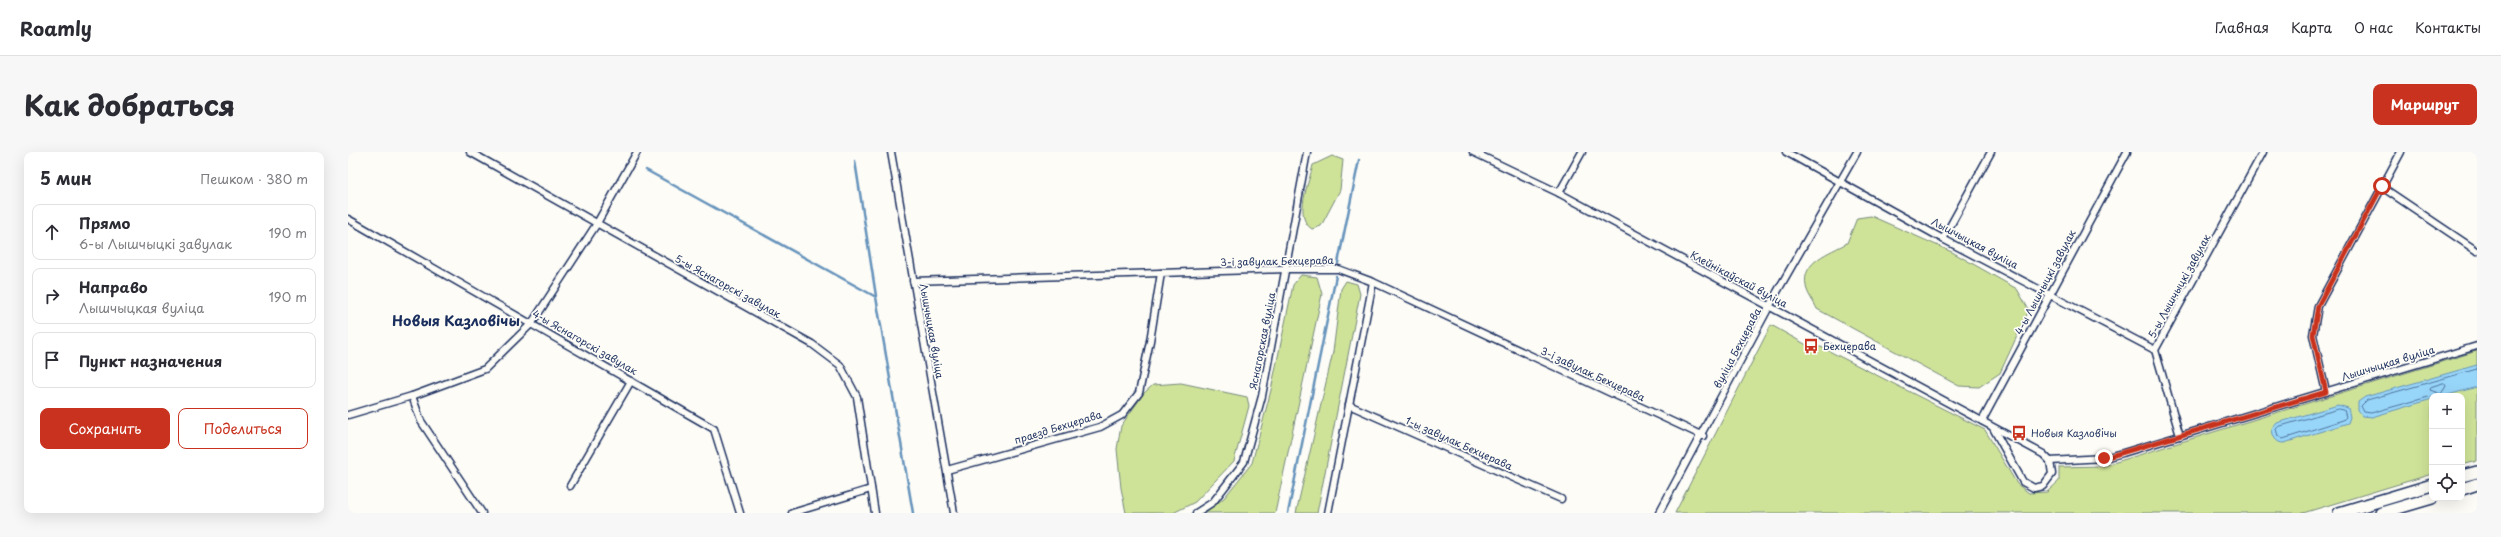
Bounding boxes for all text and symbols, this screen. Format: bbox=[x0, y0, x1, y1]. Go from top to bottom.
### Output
text: Roamly bbox=[20, 14, 92, 42]
text: Главная bbox=[2215, 17, 2269, 38]
text: Карта bbox=[2291, 17, 2332, 38]
text: О нас bbox=[2354, 17, 2393, 38]
text: Контакты bbox=[2415, 17, 2481, 38]
text: Как добраться bbox=[24, 83, 235, 126]
button: Маршрут bbox=[2373, 84, 2477, 125]
text: 5 мин bbox=[40, 165, 92, 191]
text: Пешком · 380 m bbox=[200, 169, 308, 188]
route start bbox=[2373, 177, 2391, 195]
text: Прямо bbox=[79, 211, 130, 234]
street label: Лышчыцкая вуліца bbox=[1929, 213, 2022, 273]
icon: ahead bbox=[41, 221, 63, 243]
text: 190 m bbox=[268, 223, 307, 242]
street label: 4-ы Лышчыцкі завулак bbox=[2010, 226, 2080, 337]
street label: 5-ы Лышчыцкі завулак bbox=[2144, 231, 2214, 341]
text: 6-ы Лышчыцкі завулак bbox=[79, 234, 232, 253]
street label: Клейнікаўскай вуліца bbox=[1687, 247, 1791, 312]
street label: 5-ы Яснагорскі завулак bbox=[672, 250, 784, 322]
street label: 3-і завулак Бехцерава bbox=[1220, 252, 1335, 270]
text: Направо bbox=[79, 275, 148, 298]
street label: Лышчыцкая вуліца bbox=[916, 282, 948, 381]
icon: right bbox=[41, 285, 63, 307]
text: 190 m bbox=[268, 287, 307, 306]
street label: Яснагорская вуліца bbox=[1245, 290, 1279, 391]
text: Лышчыцкая вуліца bbox=[79, 298, 204, 317]
street label: вуліца Бехцерава bbox=[1709, 304, 1765, 391]
street label: 4-ы Яснагорскі завулак bbox=[529, 305, 641, 379]
district label: Новыя Казловічы bbox=[392, 310, 520, 331]
bus stop icon: Бехцерава bbox=[1802, 337, 1820, 355]
place label: Бехцерава bbox=[1823, 338, 1877, 353]
street label: Лышчыцкая вуліца bbox=[2340, 341, 2437, 385]
street label: 3-і завулак Бехцерава bbox=[1538, 343, 1648, 406]
icon: arrive bbox=[41, 349, 63, 371]
text: Пункт назначения bbox=[79, 349, 222, 372]
map controls bbox=[2429, 393, 2465, 501]
button: + bbox=[2429, 393, 2465, 429]
street label: праезд Бехцерава bbox=[1012, 406, 1104, 447]
button: Сохранить bbox=[40, 408, 170, 449]
button: Поделиться bbox=[178, 408, 308, 449]
street label: 1-ы завулак Бехцерава bbox=[1403, 412, 1516, 474]
bus stop icon: Новыя Казловічы bbox=[2010, 424, 2028, 442]
place label: Новыя Казловічы bbox=[2031, 425, 2117, 440]
button: − bbox=[2429, 429, 2465, 465]
route end bbox=[2095, 449, 2113, 467]
button: locate bbox=[2429, 465, 2465, 501]

